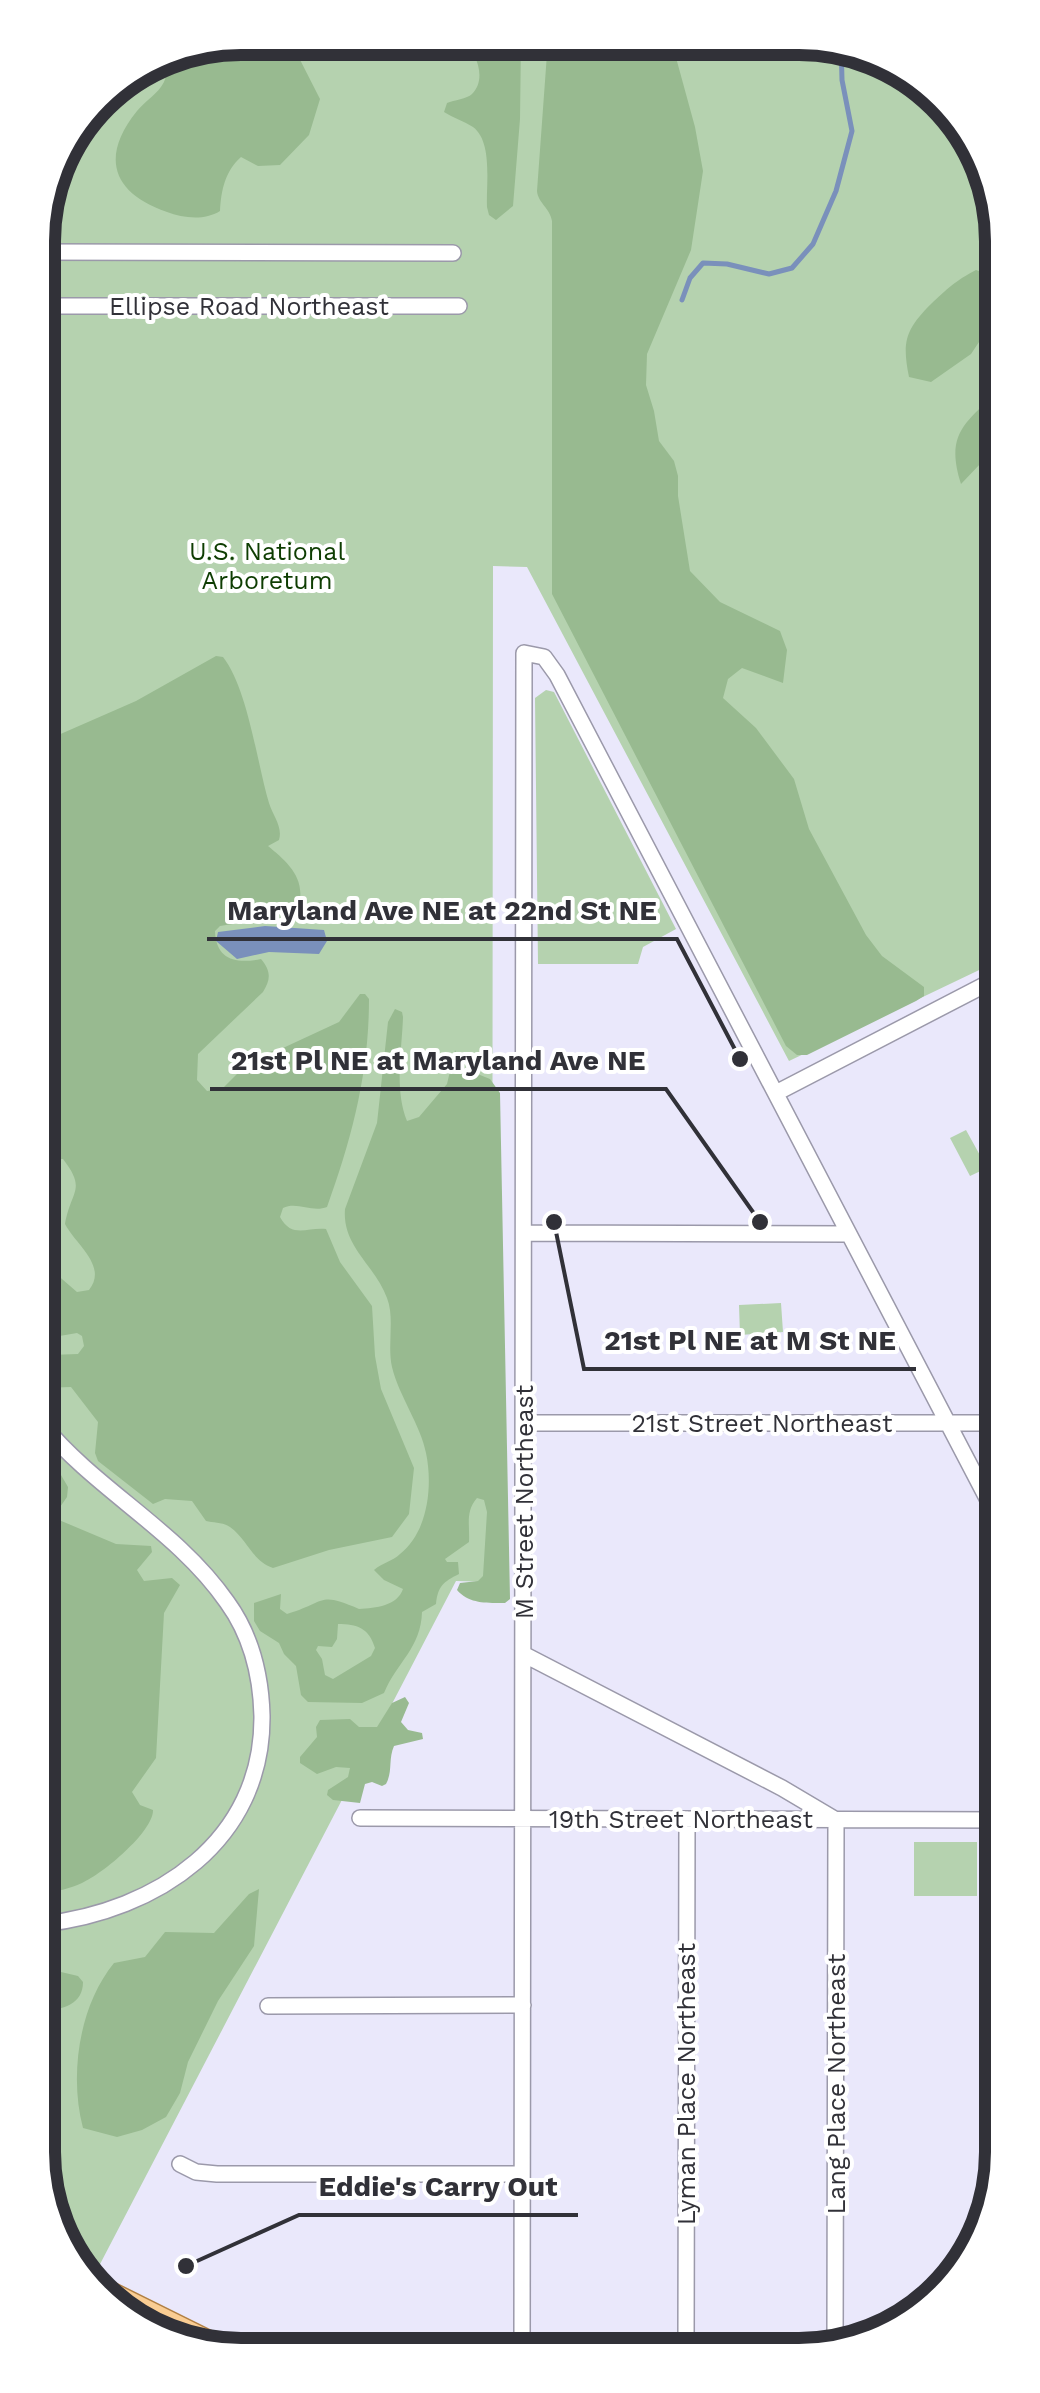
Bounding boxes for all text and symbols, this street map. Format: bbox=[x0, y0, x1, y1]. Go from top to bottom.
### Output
street label: Ellipse Road Northeast bbox=[109, 292, 390, 321]
park label: U.S. National Arboretum bbox=[189, 537, 345, 595]
callout: Maryland Ave NE at 22nd St NE bbox=[207, 881, 677, 939]
text: Maryland Ave NE at 22nd St NE bbox=[227, 894, 657, 927]
callout: 21st Pl NE at Maryland Ave NE bbox=[210, 1031, 666, 1089]
text: 21st Pl NE at Maryland Ave NE bbox=[231, 1044, 645, 1077]
callout: 21st Pl NE at M St NE bbox=[584, 1311, 916, 1369]
text: 21st Pl NE at M St NE bbox=[604, 1324, 896, 1357]
street label: M Street Northeast bbox=[510, 1384, 539, 1619]
street label: 21st Street Northeast bbox=[631, 1409, 893, 1438]
street label: 19th Street Northeast bbox=[549, 1805, 814, 1834]
street label: Lyman Place Northeast bbox=[672, 1942, 701, 2225]
street label: Lang Place Northeast bbox=[822, 1953, 851, 2215]
callout: Eddie's Carry Out bbox=[299, 2157, 578, 2215]
text: Eddie's Carry Out bbox=[319, 2170, 557, 2203]

